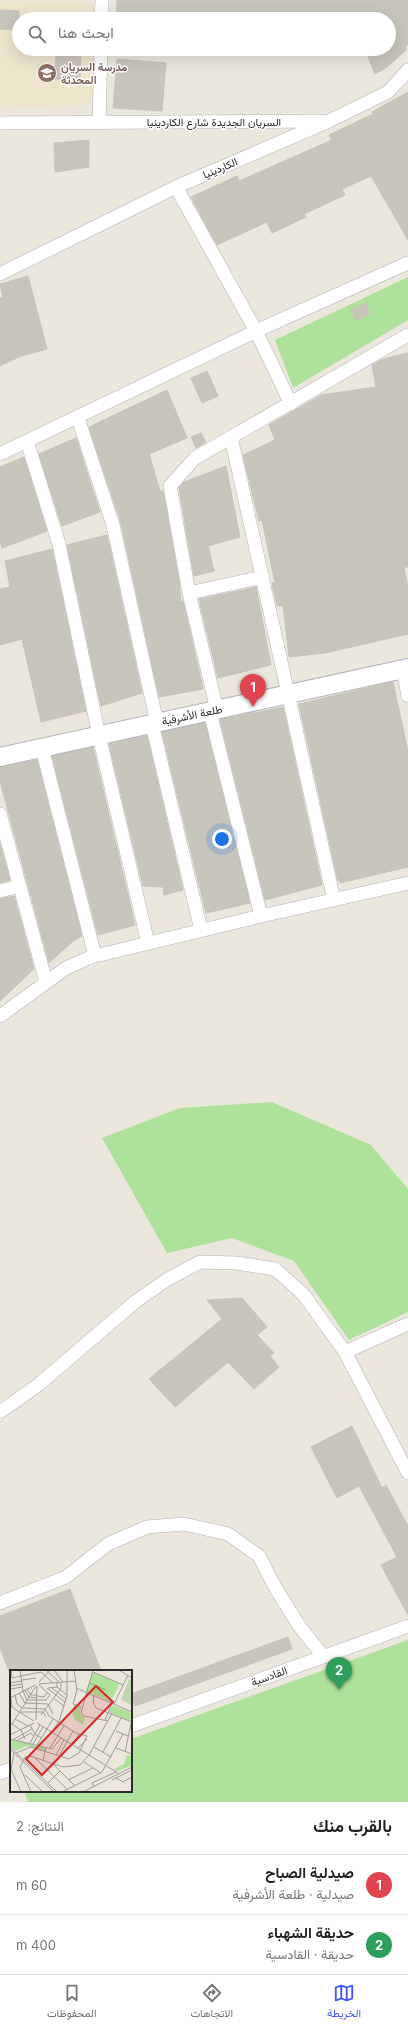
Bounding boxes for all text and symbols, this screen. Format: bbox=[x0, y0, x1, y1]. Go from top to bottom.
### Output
search box bbox=[12, 12, 396, 56]
icon: search bbox=[26, 23, 48, 45]
text: ابحث هنا bbox=[58, 23, 114, 42]
place label: مدرسة السريان المحدثة bbox=[61, 60, 127, 87]
school or university icon: مدرسة السريان المحدثة bbox=[36, 62, 58, 84]
street label: السريان الجديدة شارع الكاردينيا bbox=[147, 115, 281, 130]
street label: الكاردينيا bbox=[201, 154, 239, 182]
pin: 1 bbox=[240, 674, 266, 707]
street label: طلعة الأشرفية bbox=[160, 702, 224, 728]
your location bbox=[212, 829, 232, 849]
pin: 2 bbox=[326, 1657, 352, 1690]
street label: القادسية bbox=[249, 1663, 289, 1689]
inset map bbox=[10, 1670, 132, 1792]
text: بالقرب منك bbox=[313, 1816, 392, 1836]
text: النتائج: 2 bbox=[16, 1818, 64, 1834]
text: صيدلية الصباح bbox=[265, 1863, 354, 1882]
text: 60 m bbox=[16, 1877, 47, 1893]
text: 1 bbox=[376, 1877, 382, 1893]
text: صيدلية · طلعة الأشرفية bbox=[233, 1886, 354, 1902]
text: حديقة الشهباء bbox=[268, 1923, 354, 1942]
text: 400 m bbox=[16, 1937, 56, 1953]
text: 2 bbox=[375, 1937, 383, 1953]
text: حديقة · القادسية bbox=[266, 1946, 354, 1962]
tab: المحفوظات bbox=[47, 1982, 97, 2023]
tab: الاتجاهات bbox=[190, 1982, 233, 2023]
tab: الخريطة bbox=[327, 1982, 361, 2023]

